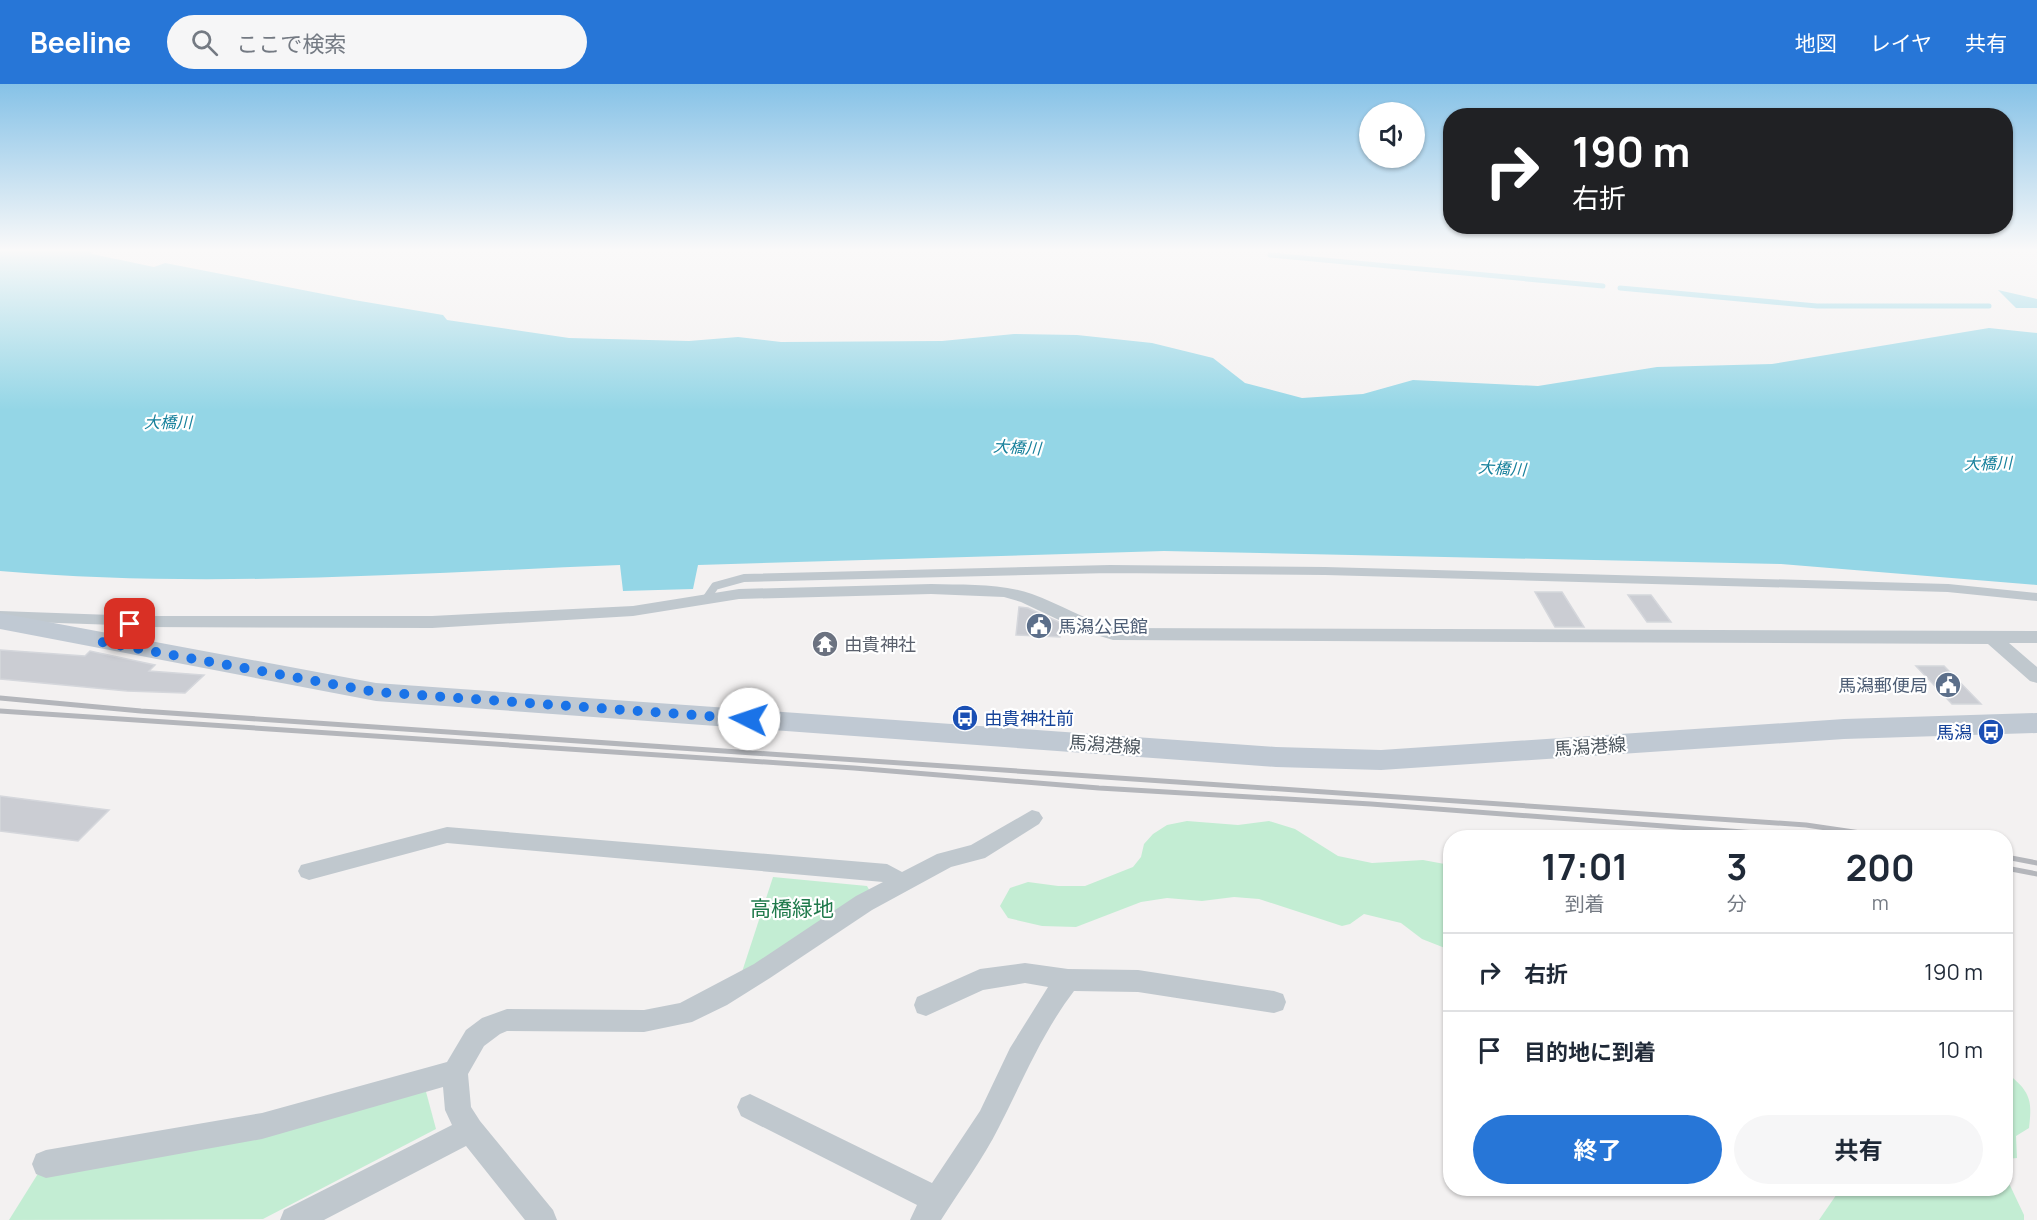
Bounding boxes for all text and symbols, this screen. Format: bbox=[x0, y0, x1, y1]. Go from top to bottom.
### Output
search box bbox=[167, 15, 587, 69]
text: Beeline bbox=[30, 23, 131, 61]
icon: search bbox=[188, 26, 221, 59]
text: ここで検索 bbox=[236, 29, 346, 59]
text: 地図 bbox=[1795, 29, 1837, 57]
text: レイヤ bbox=[1870, 29, 1932, 57]
text: 共有 bbox=[1965, 29, 2007, 57]
map controls bbox=[1359, 102, 1425, 168]
button: sound bbox=[1359, 102, 1425, 168]
text: 190 m bbox=[1572, 122, 1690, 180]
icon: right bbox=[1473, 132, 1551, 210]
text: 右折 bbox=[1572, 179, 1626, 216]
water label: 大橋川 bbox=[144, 411, 194, 433]
water label: 大橋川 bbox=[992, 435, 1044, 459]
water label: 大橋川 bbox=[1964, 452, 2014, 474]
water label: 大橋川 bbox=[1477, 456, 1529, 480]
pin bbox=[104, 598, 155, 649]
icon: arrive bbox=[113, 607, 146, 640]
public building icon: 馬潟公民館 bbox=[1024, 611, 1054, 641]
place label: 馬潟公民館 bbox=[1058, 614, 1148, 638]
temple icon: 由貴神社 bbox=[810, 629, 840, 659]
place label: 由貴神社 bbox=[844, 632, 916, 656]
public building icon: 馬潟郵便局 bbox=[1933, 670, 1963, 700]
place label: 馬潟郵便局 bbox=[1838, 673, 1928, 697]
position arrow bbox=[717, 687, 781, 751]
bus stop icon: 由貴神社前 bbox=[950, 703, 980, 733]
place label: 由貴神社前 bbox=[984, 706, 1074, 730]
bus stop icon: 馬潟 bbox=[1976, 717, 2006, 747]
place label: 馬潟 bbox=[1936, 720, 1972, 744]
street label: 馬潟港線 bbox=[1068, 730, 1142, 758]
street label: 馬潟港線 bbox=[1553, 732, 1627, 760]
text: 17:01 bbox=[1541, 842, 1628, 891]
text: 3 bbox=[1726, 842, 1747, 891]
text: 200 bbox=[1846, 843, 1915, 892]
text: m bbox=[1872, 889, 1889, 916]
text: 到着 bbox=[1565, 890, 1605, 917]
text: 分 bbox=[1727, 890, 1747, 917]
park label: 高橋緑地 bbox=[750, 894, 834, 922]
icon: right bbox=[1473, 956, 1506, 989]
text: 190 m bbox=[1924, 957, 1983, 987]
text: 右折 bbox=[1524, 959, 1568, 989]
icon: arrive bbox=[1473, 1034, 1506, 1067]
text: 10 m bbox=[1938, 1035, 1983, 1065]
text: 目的地に到着 bbox=[1524, 1037, 1656, 1067]
button: 終了 bbox=[1473, 1115, 1722, 1184]
button: 共有 bbox=[1734, 1115, 1983, 1184]

